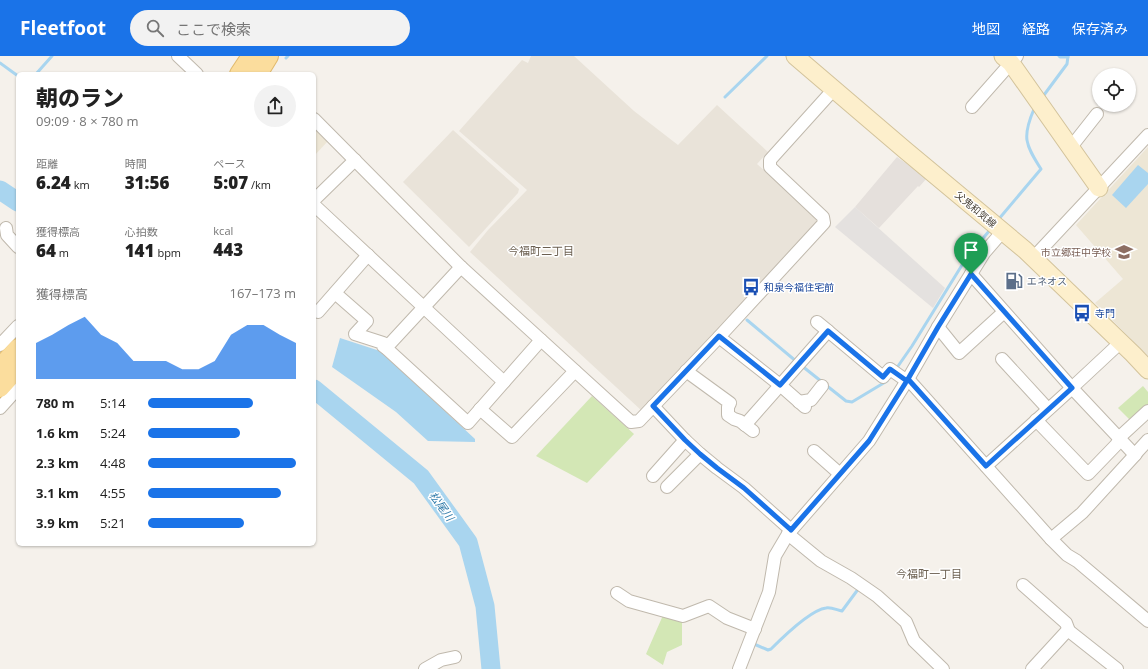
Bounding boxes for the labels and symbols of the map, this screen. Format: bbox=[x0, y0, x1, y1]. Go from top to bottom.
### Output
street label: 父鬼和気線 bbox=[952, 188, 1000, 230]
pin bbox=[954, 233, 988, 274]
school or university icon: 市立郷荘中学校 bbox=[1114, 242, 1134, 262]
district label: 今福町二丁目 bbox=[508, 243, 574, 258]
place label: 市立郷荘中学校 bbox=[1041, 245, 1111, 259]
fuel station icon: エネオス bbox=[1004, 271, 1024, 291]
place label: エネオス bbox=[1027, 274, 1067, 288]
bus stop icon: 和泉今福住宅前 bbox=[741, 277, 761, 297]
place label: 和泉今福住宅前 bbox=[764, 280, 834, 294]
bus stop icon: 寺門 bbox=[1072, 303, 1092, 323]
place label: 寺門 bbox=[1095, 306, 1115, 320]
water label: 松尾川 bbox=[426, 488, 458, 525]
district label: 今福町一丁目 bbox=[896, 566, 962, 581]

